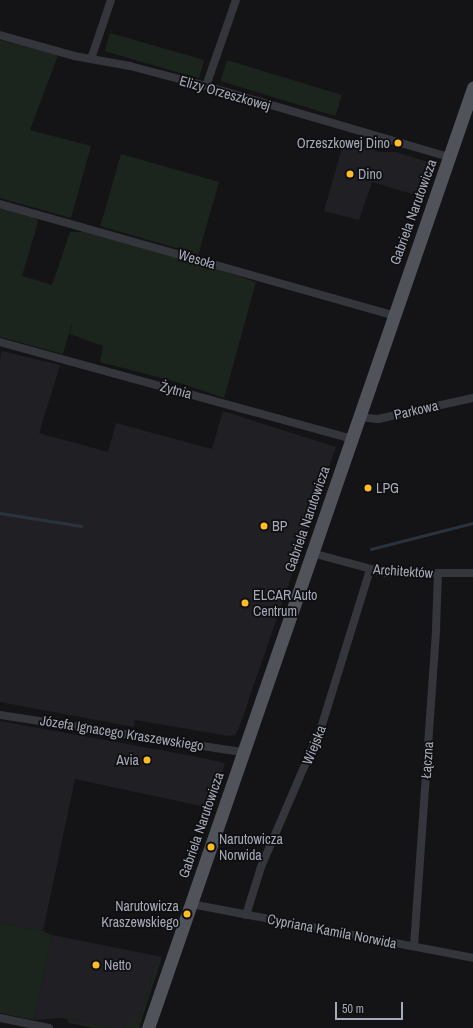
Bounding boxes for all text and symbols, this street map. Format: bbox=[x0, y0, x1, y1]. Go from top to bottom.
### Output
street label: Elizy Orzeszkowej bbox=[178, 72, 272, 114]
place label: Orzeszkowej Dino bbox=[297, 135, 390, 151]
marker: Orzeszkowej Dino bbox=[393, 138, 403, 148]
street label: Gabriela Narutowicza bbox=[386, 157, 440, 267]
place label: Dino bbox=[358, 166, 382, 182]
marker: Dino bbox=[345, 169, 355, 179]
street label: Wesoła bbox=[176, 246, 218, 272]
street label: Żytnia bbox=[158, 378, 194, 402]
street label: Parkowa bbox=[392, 397, 440, 423]
street label: Gabriela Narutowicza bbox=[281, 464, 333, 574]
place label: LPG bbox=[376, 480, 399, 496]
marker: LPG bbox=[363, 483, 373, 493]
place label: BP bbox=[272, 518, 287, 534]
marker: BP bbox=[259, 521, 269, 531]
street label: Architektów bbox=[372, 561, 434, 581]
place label: ELCAR Auto Centrum bbox=[253, 587, 318, 620]
marker: ELCAR Auto Centrum bbox=[240, 598, 250, 608]
street label: Józefa Ignacego Kraszewskiego bbox=[39, 712, 205, 754]
street label: Wiejska bbox=[299, 723, 329, 767]
street label: Łączna bbox=[417, 741, 437, 779]
place label: Avia bbox=[116, 752, 139, 768]
marker: Avia bbox=[142, 755, 152, 765]
street label: Gabriela Narutowicza bbox=[175, 770, 227, 880]
place label: Narutowicza Norwida bbox=[219, 831, 283, 864]
marker: Narutowicza Norwida bbox=[206, 842, 216, 852]
place label: Narutowicza Kraszewskiego bbox=[101, 898, 179, 930]
marker: Narutowicza Kraszewskiego bbox=[182, 909, 192, 919]
street label: Cypriana Kamila Norwida bbox=[266, 910, 398, 952]
place label: Netto bbox=[104, 957, 131, 973]
marker: Netto bbox=[91, 960, 101, 970]
scale bar bbox=[337, 994, 405, 1020]
text: 50 m bbox=[342, 1001, 364, 1017]

